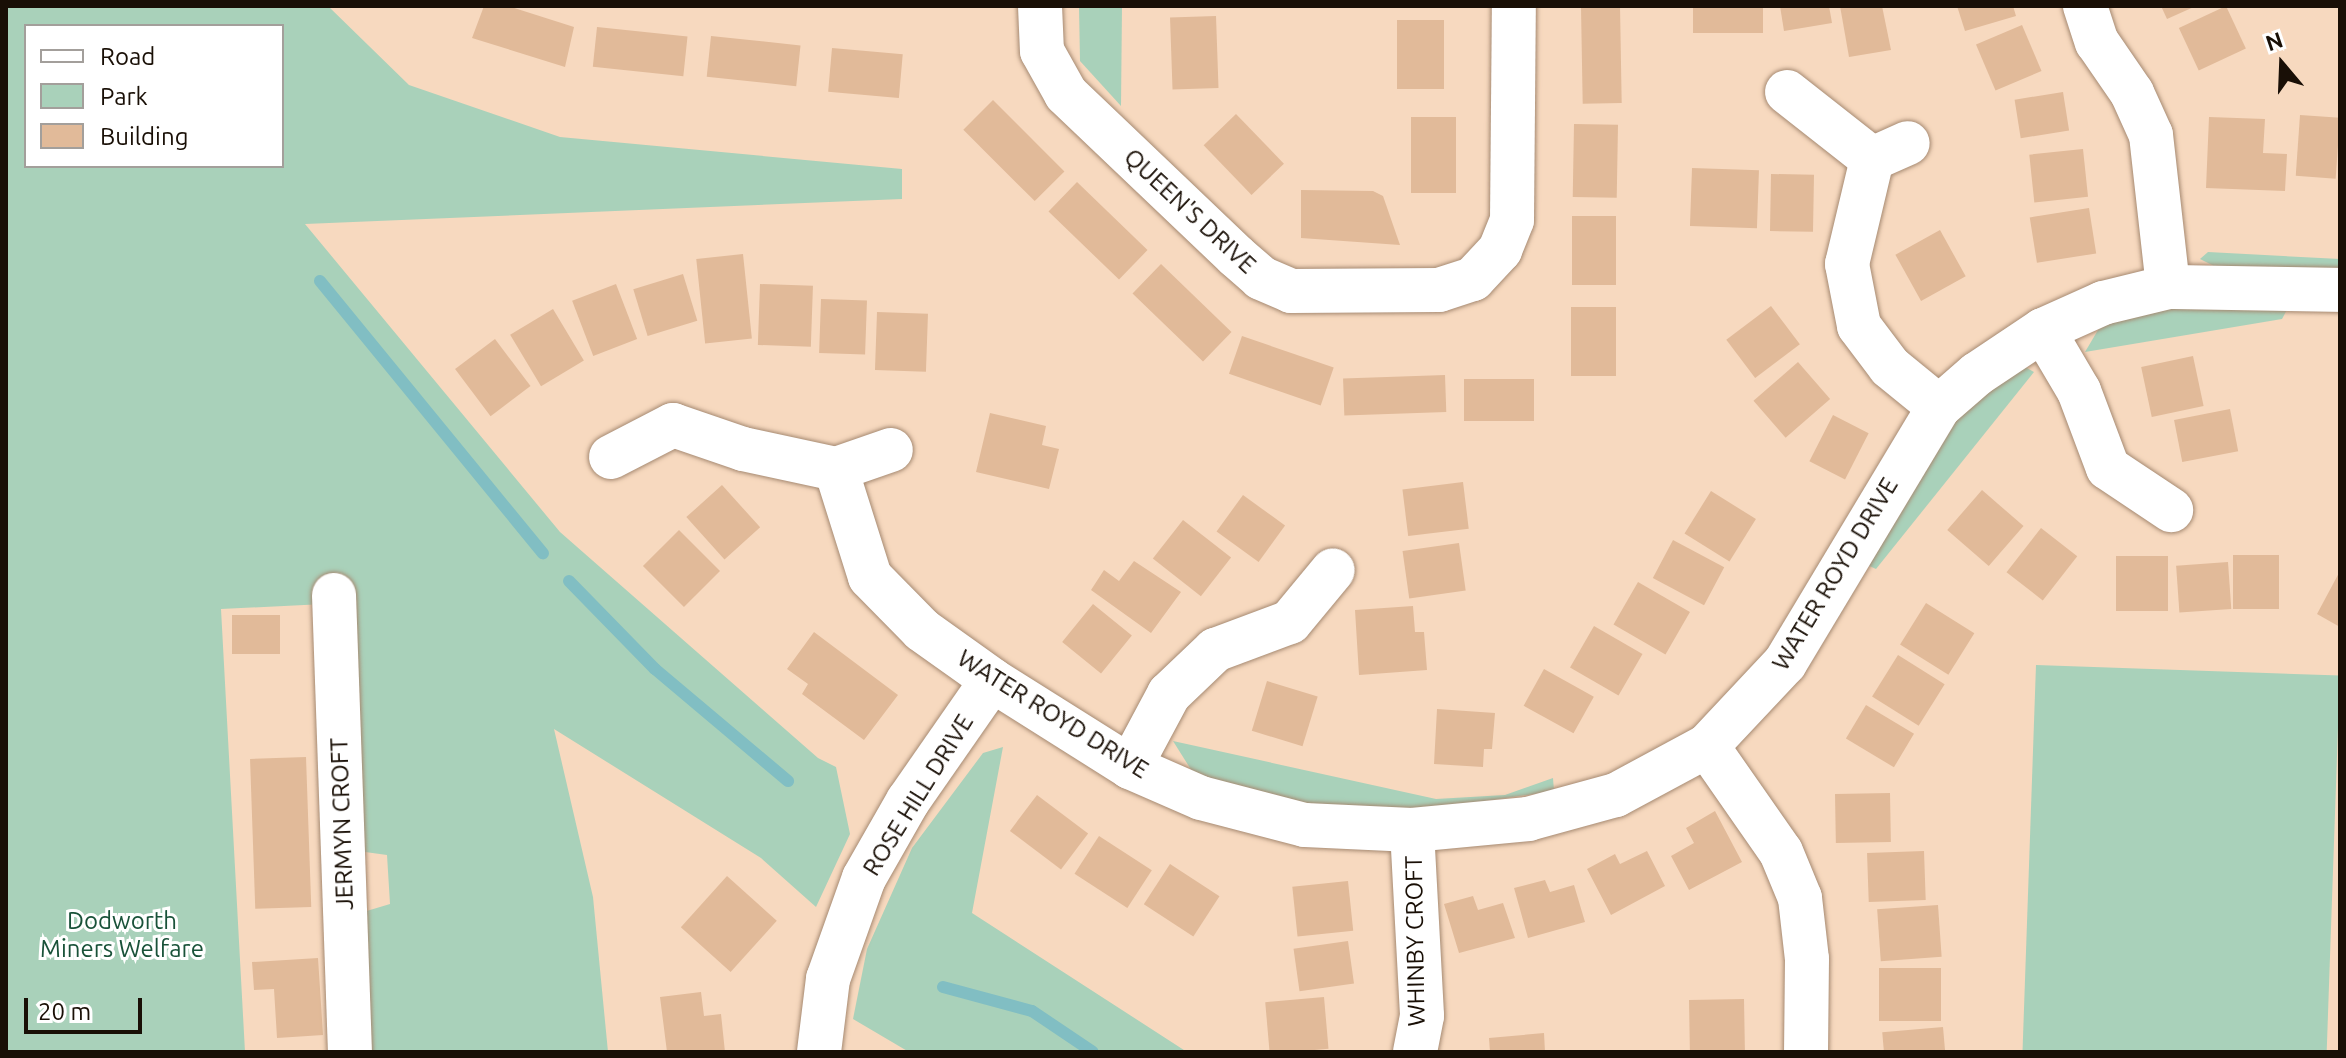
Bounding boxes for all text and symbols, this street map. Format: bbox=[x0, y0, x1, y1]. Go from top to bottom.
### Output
legend bbox=[24, 24, 284, 168]
north arrow bbox=[2242, 24, 2322, 104]
text: N bbox=[2262, 26, 2286, 55]
text: Road bbox=[100, 43, 155, 70]
text: Park bbox=[100, 83, 148, 110]
text: Building bbox=[100, 123, 188, 150]
street label: QUEEN'S DRIVE bbox=[1118, 143, 1262, 279]
street label: WATER ROYD DRIVE bbox=[1766, 473, 1904, 675]
street label: WATER ROYD DRIVE bbox=[952, 644, 1154, 784]
street label: ROSE HILL DRIVE bbox=[857, 709, 979, 881]
street label: JERMYN CROFT bbox=[325, 737, 359, 911]
street label: WHINBY CROFT bbox=[1399, 855, 1431, 1027]
park label: Dodworth Miners Welfare bbox=[40, 907, 204, 963]
scale bar bbox=[28, 982, 146, 1032]
text: 20 m bbox=[38, 998, 91, 1025]

